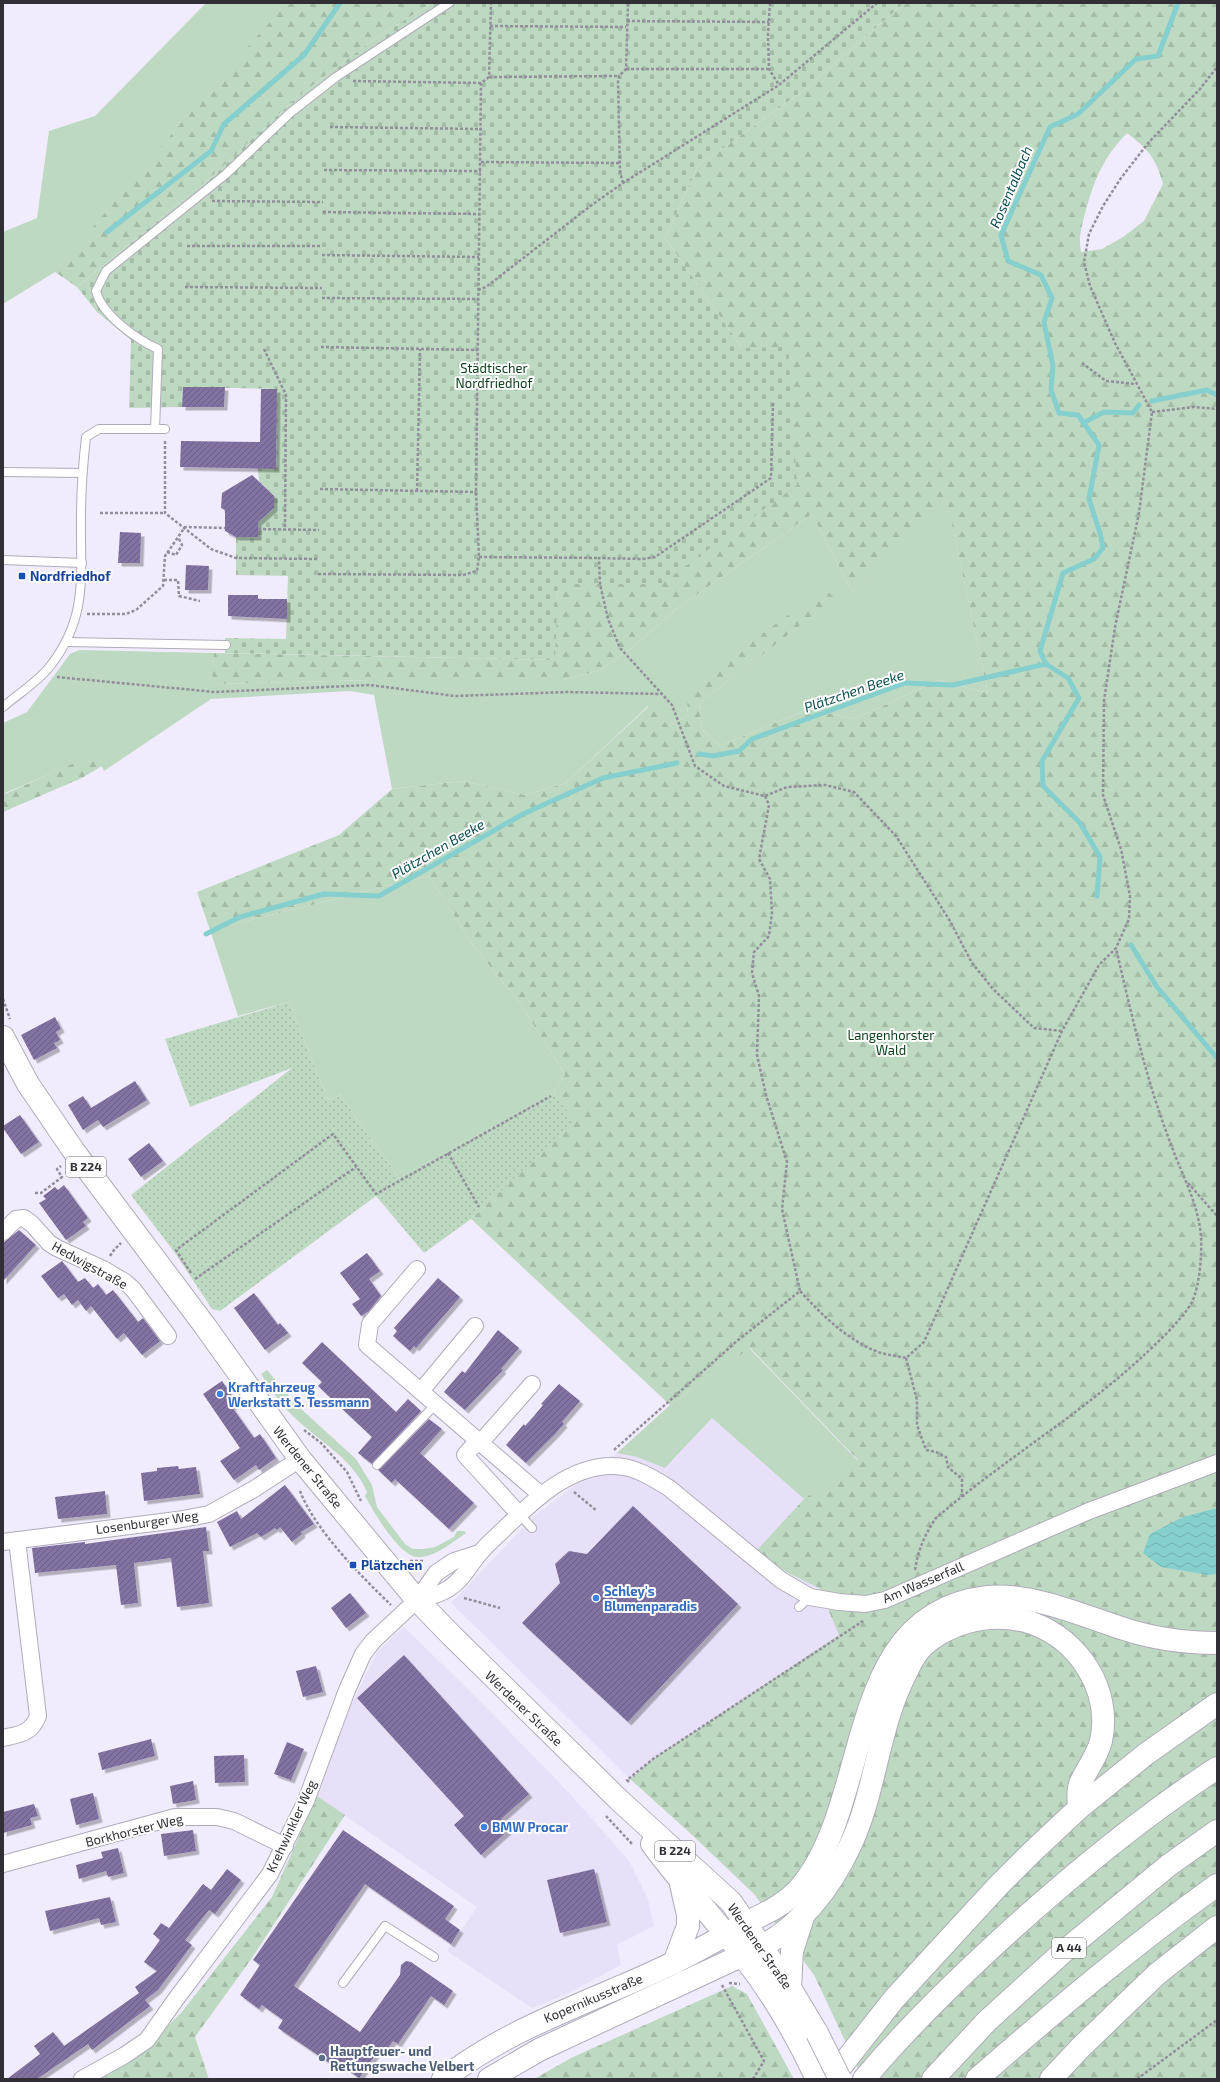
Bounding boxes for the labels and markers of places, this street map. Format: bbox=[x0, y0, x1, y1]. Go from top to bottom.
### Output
place label: Nordfriedhof bbox=[30, 568, 111, 584]
marker: Nordfriedhof bbox=[17, 571, 27, 581]
place label: Kraftfahrzeug Werkstatt S. Tessmann bbox=[228, 1379, 369, 1410]
marker: Kraftfahrzeug Werkstatt S. Tessmann bbox=[215, 1389, 225, 1399]
place label: Plätzchen bbox=[361, 1557, 423, 1573]
marker: Plätzchen bbox=[348, 1560, 358, 1570]
place label: Schley's Blumenparadis bbox=[604, 1583, 697, 1614]
marker: Schley's Blumenparadis bbox=[591, 1593, 601, 1603]
place label: BMW Procar bbox=[492, 1819, 569, 1835]
marker: BMW Procar bbox=[479, 1822, 489, 1832]
place label: Hauptfeuer- und Rettungswache Velbert bbox=[330, 2043, 475, 2074]
marker: Hauptfeuer- und Rettungswache Velbert bbox=[317, 2053, 327, 2063]

